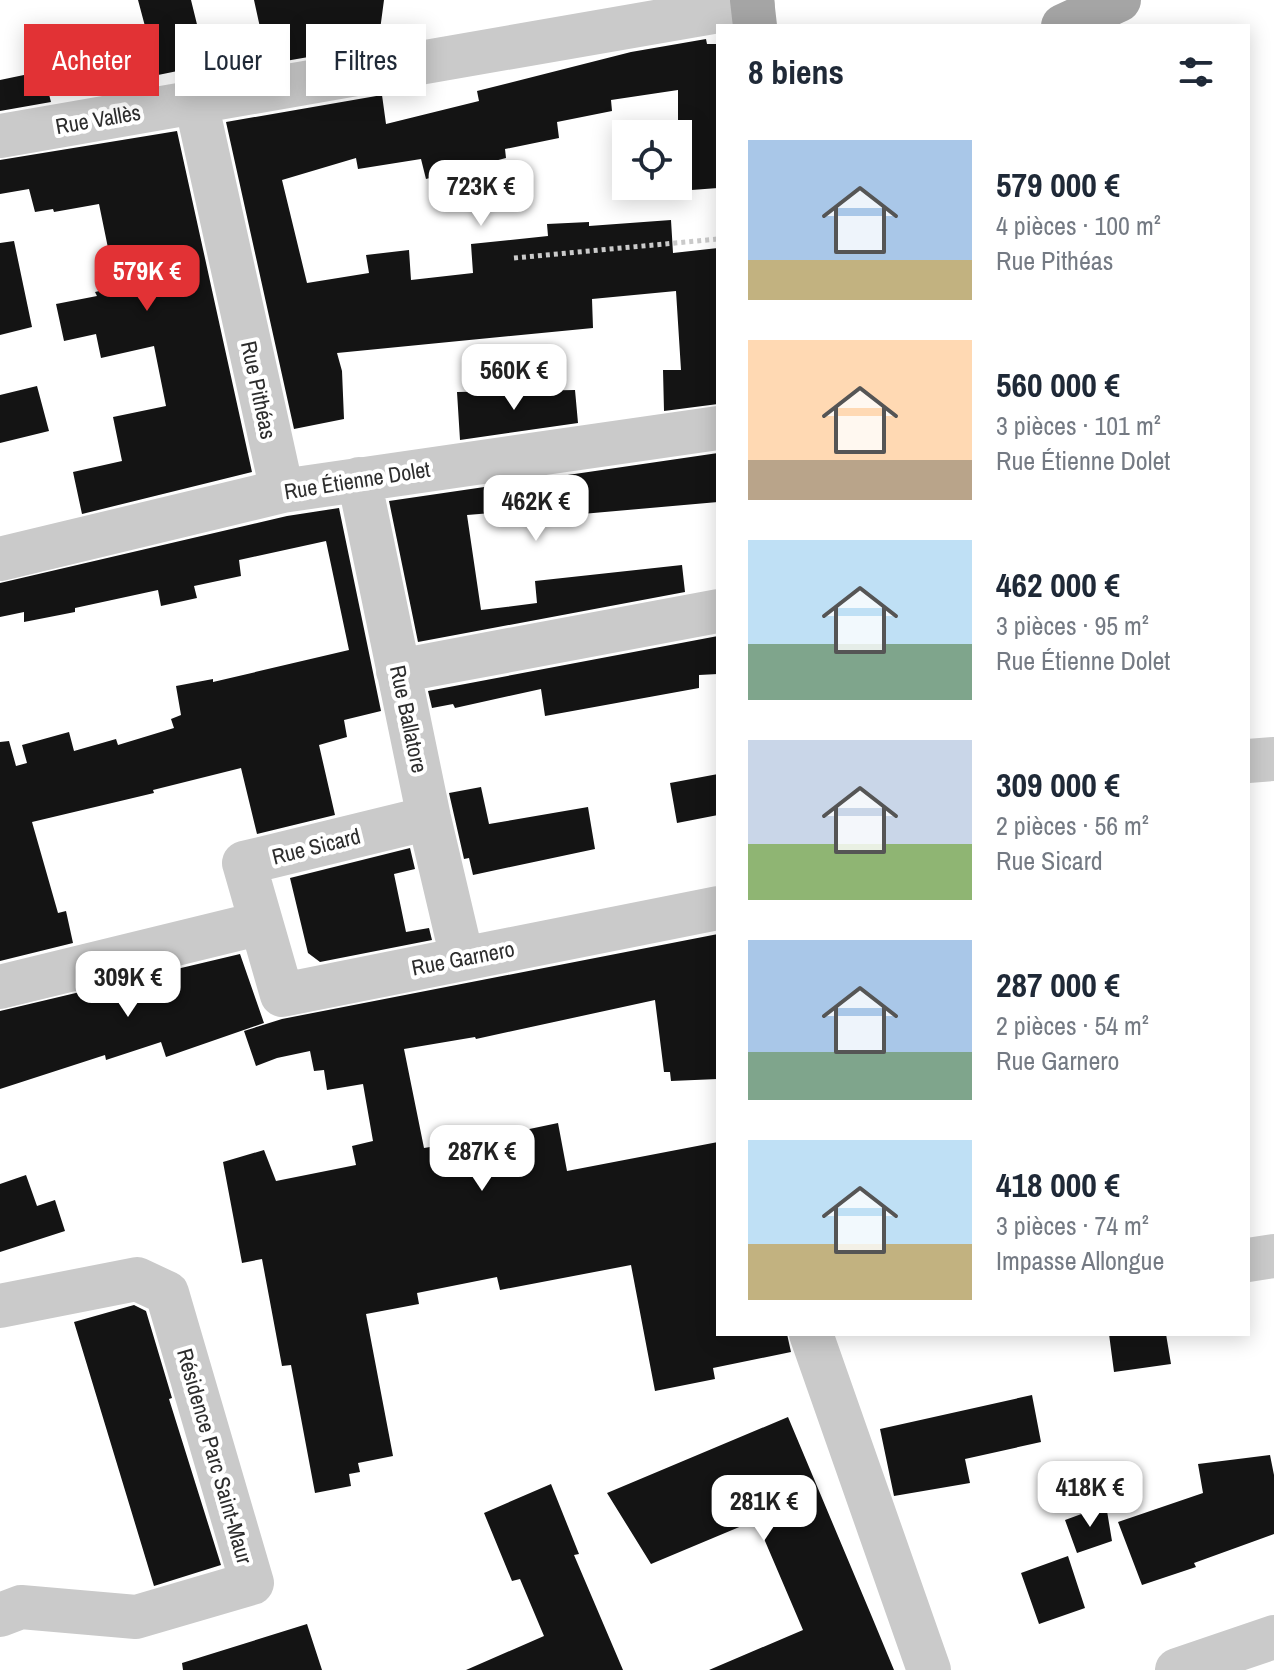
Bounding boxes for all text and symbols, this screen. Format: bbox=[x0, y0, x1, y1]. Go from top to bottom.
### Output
chip: Acheter bbox=[24, 24, 159, 96]
chip: Louer bbox=[175, 24, 290, 96]
chip: Filtres bbox=[306, 24, 426, 96]
text: 8 biens bbox=[748, 49, 844, 95]
icon: filters bbox=[1174, 50, 1218, 94]
street label: Rue Vallès bbox=[53, 97, 143, 141]
map controls bbox=[612, 120, 692, 200]
button: locate bbox=[612, 120, 692, 200]
pin: 723K € bbox=[416, 160, 546, 228]
text: 579 000 € bbox=[996, 162, 1120, 208]
text: 723K € bbox=[447, 168, 515, 203]
icon: home bbox=[812, 172, 908, 268]
text: 4 pièces · 100 m² bbox=[996, 208, 1161, 243]
text: Rue Pithéas bbox=[996, 243, 1113, 278]
pin: 579K € bbox=[82, 245, 212, 313]
text: 579K € bbox=[113, 253, 181, 288]
street label: Rue Pithéas bbox=[234, 338, 284, 442]
pin: 560K € bbox=[449, 344, 579, 412]
text: 560K € bbox=[480, 352, 548, 387]
text: 560 000 € bbox=[996, 362, 1120, 408]
icon: home bbox=[812, 372, 908, 468]
text: 3 pièces · 101 m² bbox=[996, 408, 1161, 443]
text: Rue Étienne Dolet bbox=[996, 443, 1170, 478]
street label: Rue Étienne Dolet bbox=[282, 454, 432, 506]
pin: 462K € bbox=[471, 475, 601, 543]
text: 462K € bbox=[502, 483, 570, 518]
text: 462 000 € bbox=[996, 562, 1120, 608]
icon: home bbox=[812, 572, 908, 668]
text: 3 pièces · 95 m² bbox=[996, 608, 1149, 643]
text: Rue Étienne Dolet bbox=[996, 643, 1170, 678]
street label: Rue Ballatore bbox=[383, 662, 435, 776]
text: 309 000 € bbox=[996, 762, 1120, 808]
icon: home bbox=[812, 772, 908, 868]
text: 2 pièces · 56 m² bbox=[996, 808, 1149, 843]
street label: Rue Sicard bbox=[269, 821, 363, 871]
text: Rue Sicard bbox=[996, 843, 1103, 878]
street label: Rue Garnero bbox=[409, 933, 517, 983]
pin: 309K € bbox=[63, 951, 193, 1019]
text: 309K € bbox=[94, 959, 162, 994]
text: 287 000 € bbox=[996, 962, 1120, 1008]
icon: home bbox=[812, 972, 908, 1068]
text: 2 pièces · 54 m² bbox=[996, 1008, 1149, 1043]
text: Rue Garnero bbox=[996, 1043, 1119, 1078]
pin: 287K € bbox=[417, 1125, 547, 1193]
text: 287K € bbox=[448, 1133, 516, 1168]
text: 418 000 € bbox=[996, 1162, 1120, 1208]
icon: home bbox=[812, 1172, 908, 1268]
text: 3 pièces · 74 m² bbox=[996, 1208, 1149, 1243]
text: Impasse Allongue bbox=[996, 1243, 1164, 1278]
street label: Résidence Parc Saint-Maur bbox=[170, 1345, 260, 1567]
pin: 418K € bbox=[1025, 1461, 1155, 1529]
text: 418K € bbox=[1056, 1469, 1124, 1504]
pin: 281K € bbox=[699, 1475, 829, 1543]
text: 281K € bbox=[730, 1483, 798, 1518]

